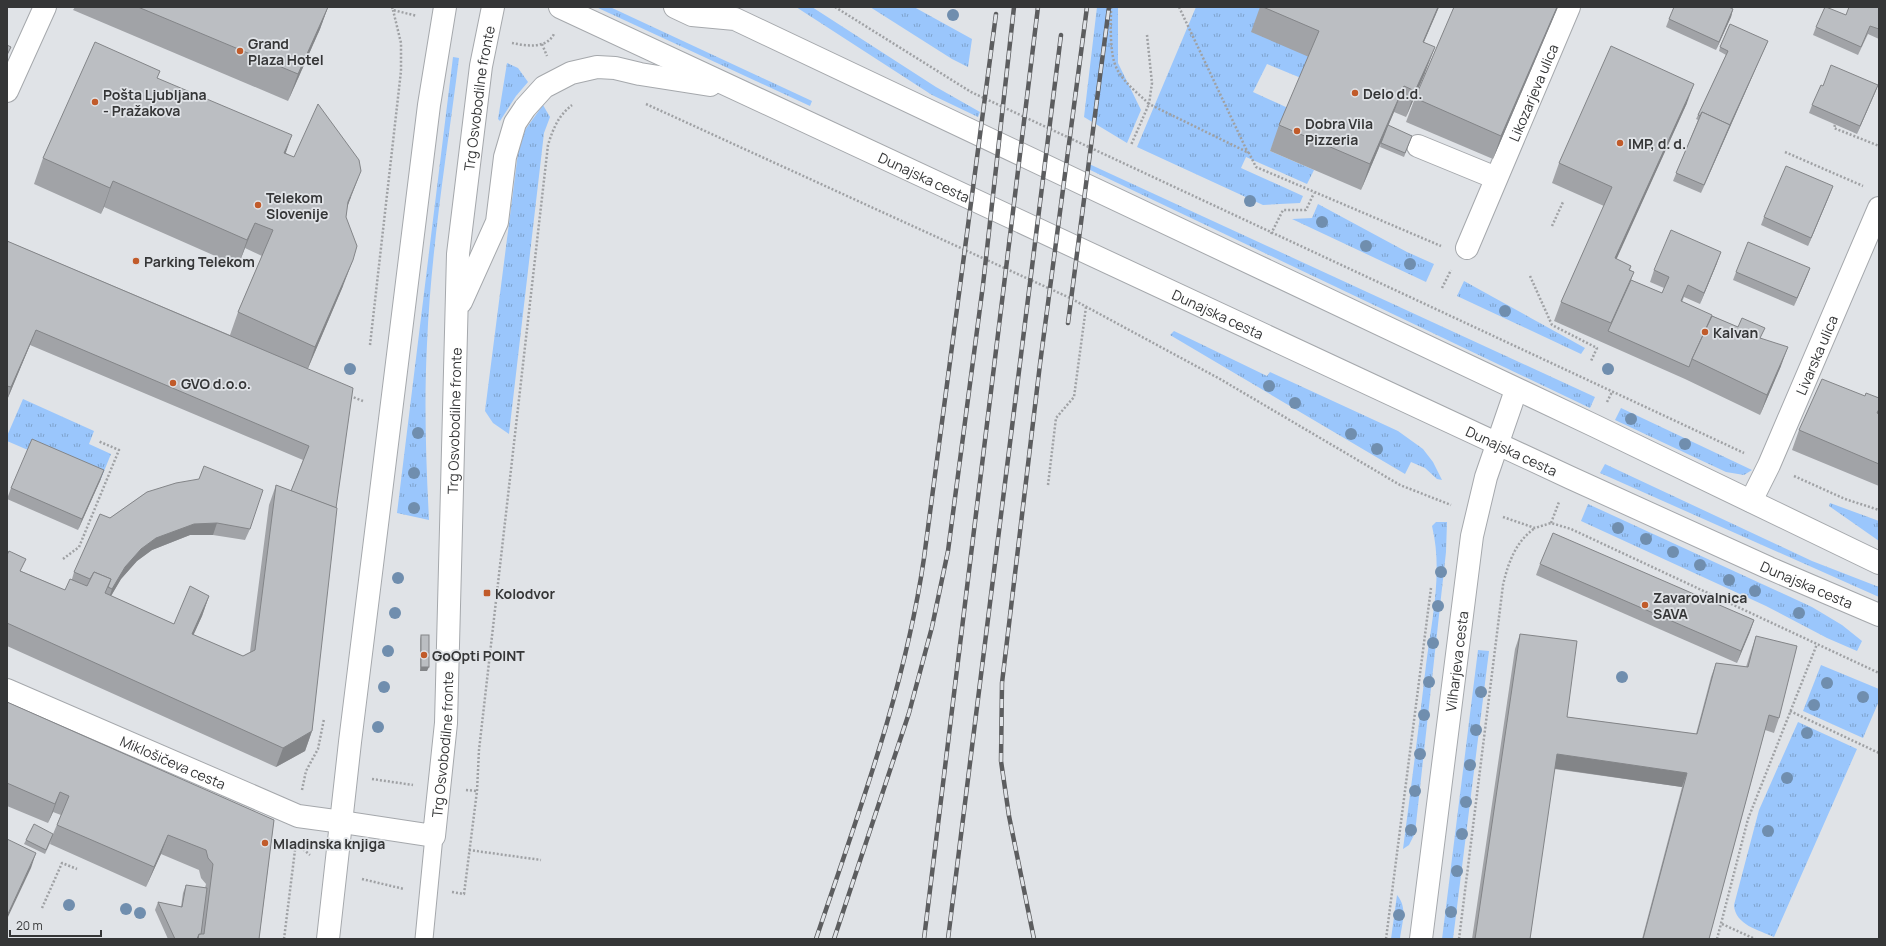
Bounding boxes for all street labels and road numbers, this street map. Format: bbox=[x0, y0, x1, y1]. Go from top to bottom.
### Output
street label: Trg Osvobodilne fronte bbox=[459, 24, 498, 172]
street label: Likozarjeva ulica bbox=[1504, 41, 1562, 144]
street label: Dunajska cesta bbox=[876, 147, 973, 206]
street label: Dunajska cesta bbox=[1169, 284, 1267, 343]
street label: Livarska ulica bbox=[1791, 312, 1842, 398]
street label: Trg Osvobodilne fronte bbox=[442, 347, 465, 494]
street label: Dunajska cesta bbox=[1463, 421, 1561, 480]
street label: Dunajska cesta bbox=[1758, 556, 1856, 612]
street label: Vilharjeva cesta bbox=[1440, 610, 1472, 713]
street label: Trg Osvobodilne fronte bbox=[427, 671, 457, 818]
street label: Miklošičeva cesta bbox=[117, 731, 229, 793]

